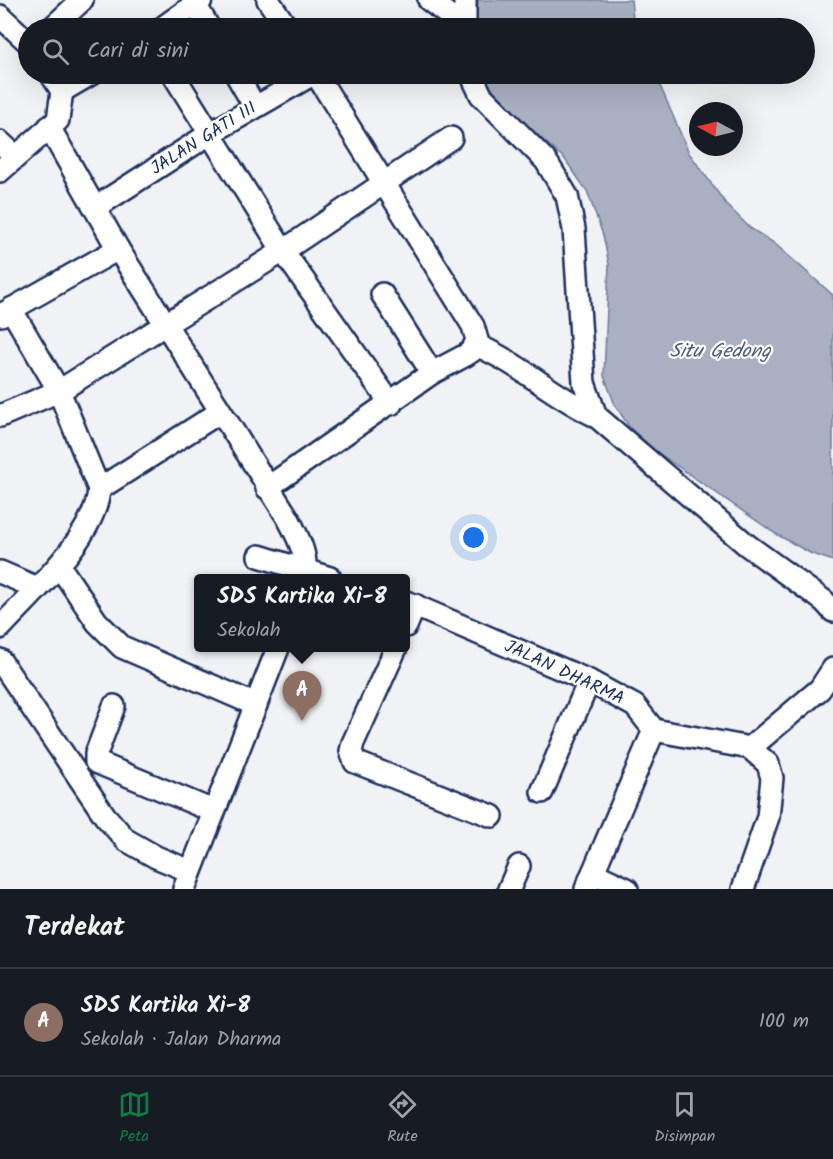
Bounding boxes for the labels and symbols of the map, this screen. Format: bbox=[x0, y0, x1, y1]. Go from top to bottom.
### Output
street label: JALAN GATI III bbox=[145, 95, 263, 183]
north arrow bbox=[689, 102, 743, 156]
water label: Situ Gedong bbox=[669, 336, 772, 368]
your location bbox=[459, 523, 488, 552]
street label: JALAN DHARMA bbox=[499, 632, 629, 714]
pin: A bbox=[282, 672, 322, 721]

